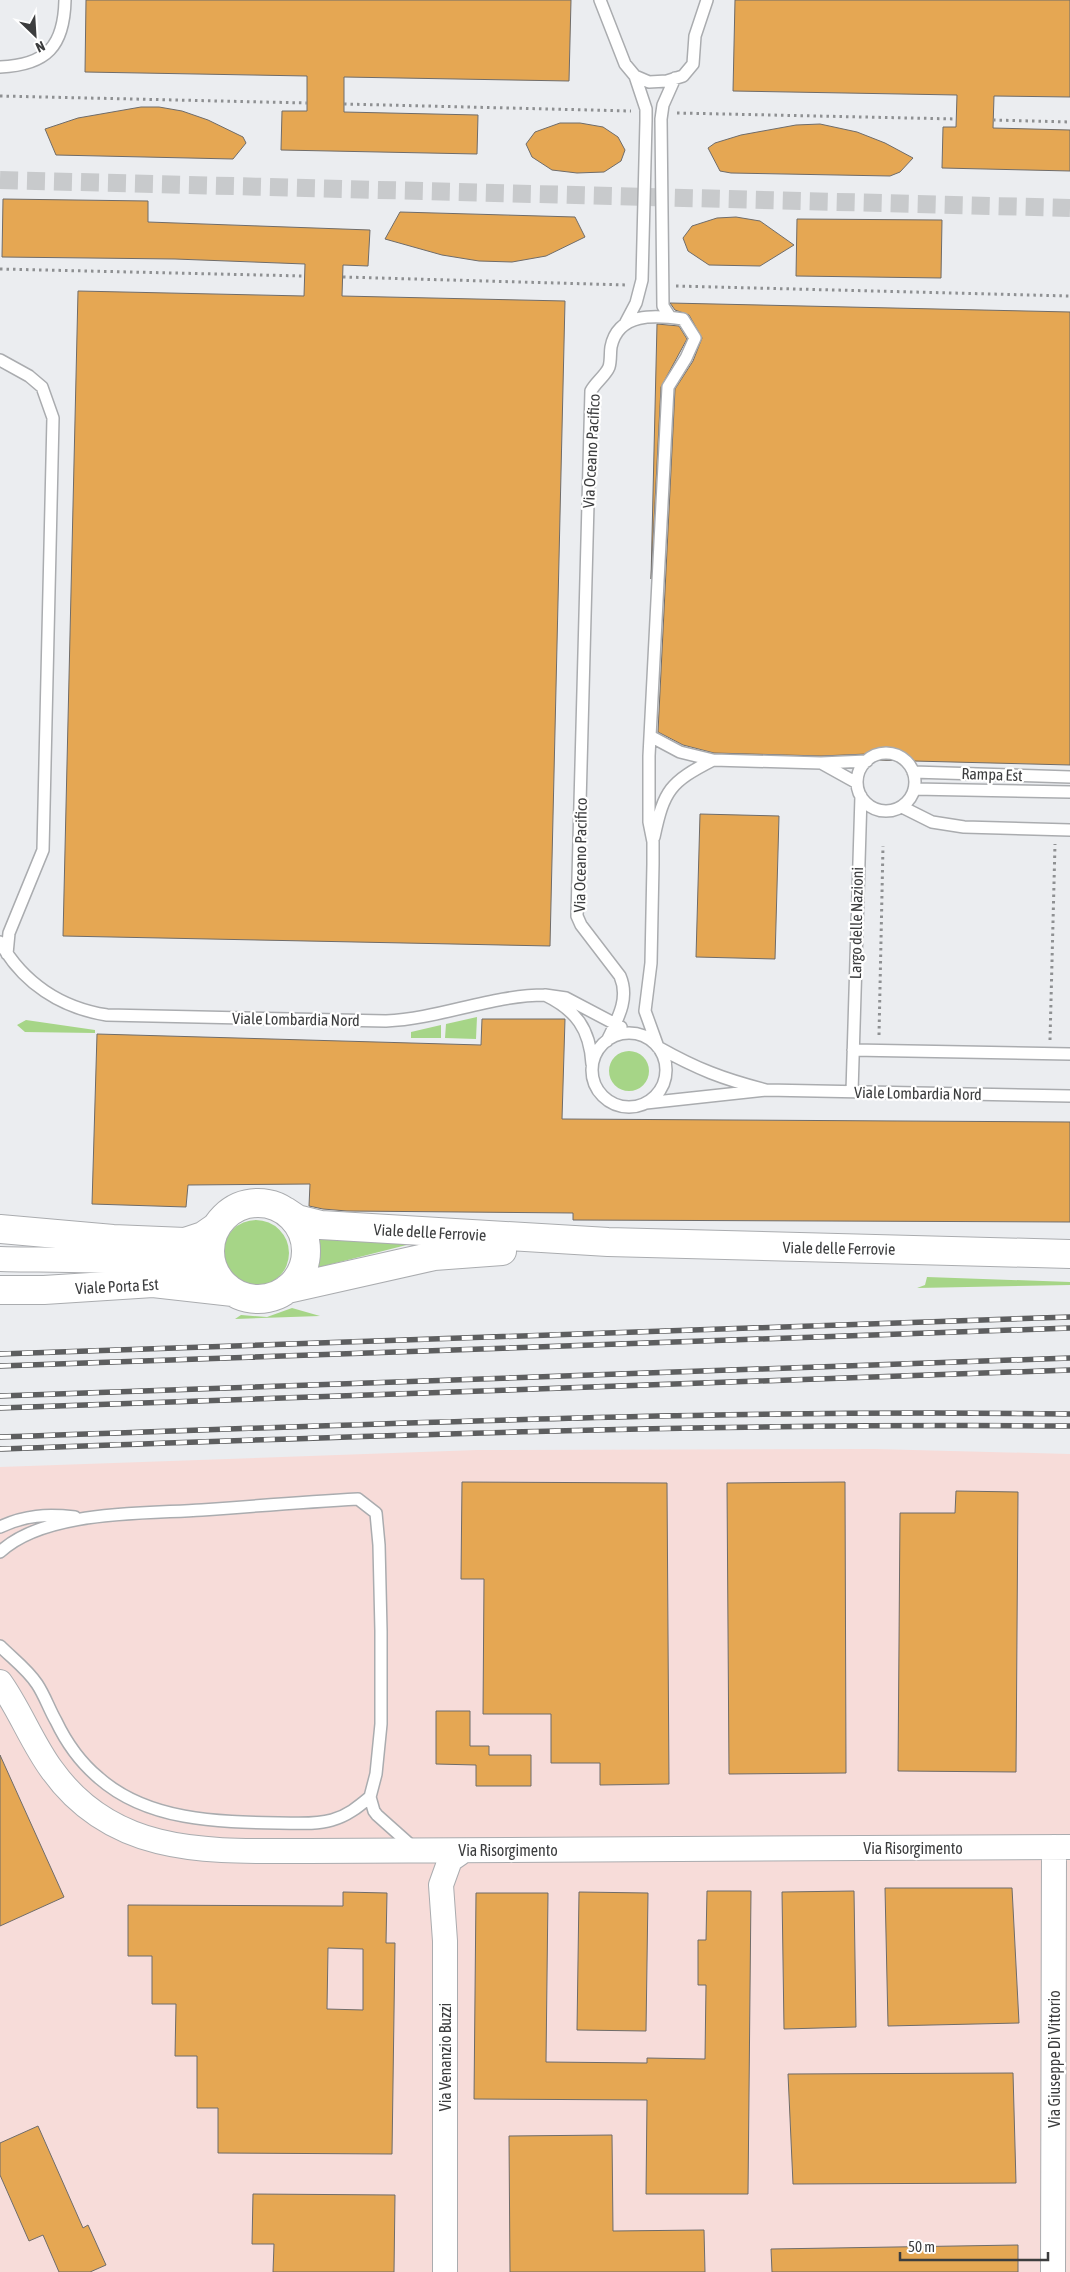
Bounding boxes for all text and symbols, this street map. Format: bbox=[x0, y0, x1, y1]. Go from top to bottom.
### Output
north arrow bbox=[10, 10, 60, 60]
text: N bbox=[33, 38, 48, 56]
street label: Via Oceano Pacifico bbox=[579, 393, 603, 509]
street label: Rampa Est bbox=[961, 764, 1023, 785]
street label: Via Oceano Pacifico bbox=[570, 798, 590, 912]
street label: Largo delle Nazioni bbox=[846, 867, 867, 979]
street label: Viale Lombardia Nord bbox=[232, 1009, 360, 1029]
street label: Viale Lombardia Nord bbox=[854, 1083, 982, 1103]
street label: Viale delle Ferrovie bbox=[373, 1220, 487, 1244]
street label: Viale delle Ferrovie bbox=[782, 1238, 896, 1258]
street label: Viale Porta Est bbox=[75, 1275, 160, 1297]
street label: Via Risorgimento bbox=[863, 1839, 963, 1858]
street label: Via Risorgimento bbox=[458, 1841, 558, 1860]
street label: Via Giuseppe Di Vittorio bbox=[1045, 1990, 1064, 2128]
street label: Via Venanzio Buzzi bbox=[436, 2003, 454, 2111]
scale bar bbox=[900, 2230, 1048, 2262]
text: 50 m bbox=[908, 2238, 935, 2255]

